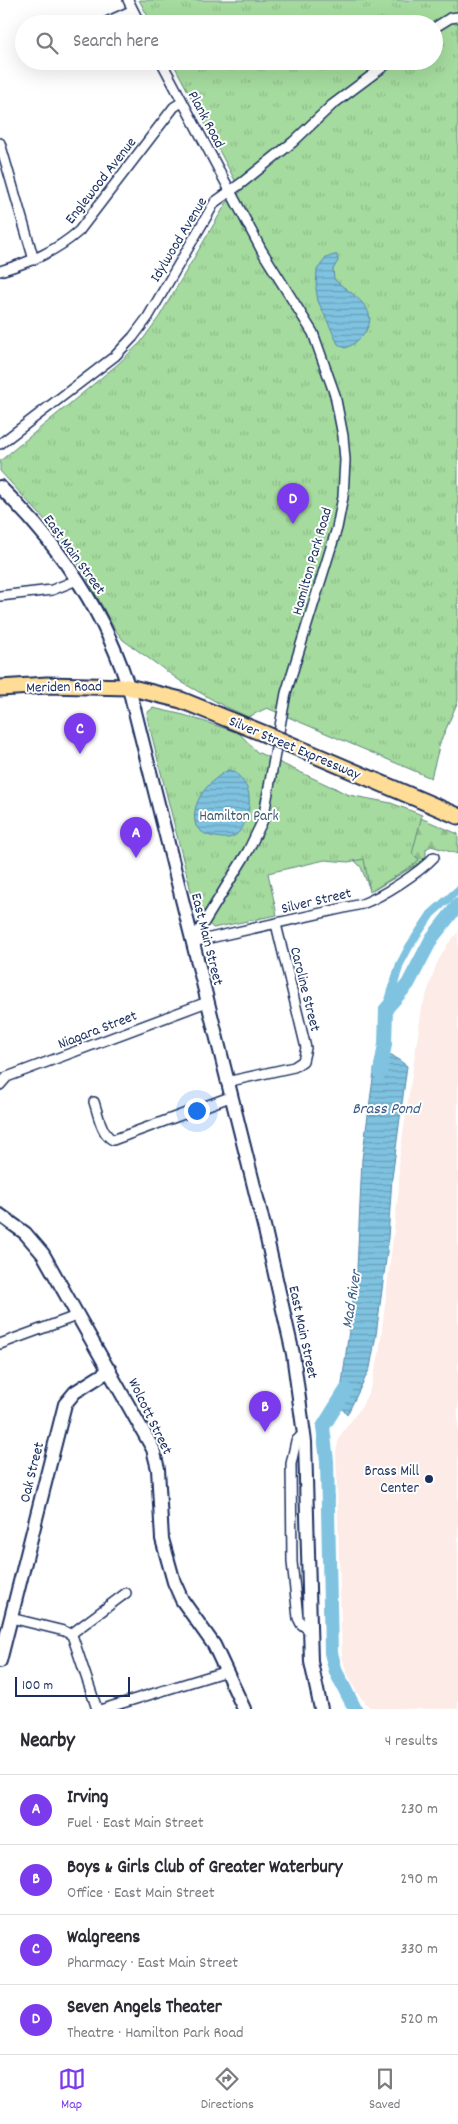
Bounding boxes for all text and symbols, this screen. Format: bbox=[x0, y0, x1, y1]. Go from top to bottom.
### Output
search box bbox=[15, 15, 443, 70]
icon: search bbox=[33, 29, 61, 57]
text: Search here bbox=[73, 29, 159, 56]
street label: Plank Road bbox=[181, 87, 229, 152]
street label: Englewood Avenue bbox=[61, 133, 143, 229]
street label: Idylwood Avenue bbox=[146, 193, 214, 287]
pin: D bbox=[277, 483, 309, 524]
street label: Hamilton Park Road bbox=[287, 505, 339, 618]
street label: East Main Street bbox=[37, 510, 110, 600]
street label: Meriden Road bbox=[26, 676, 102, 700]
street label: Silver Street Expressway bbox=[225, 711, 365, 787]
pin: C bbox=[64, 713, 96, 754]
park label: Hamilton Park bbox=[199, 806, 279, 828]
pin: A bbox=[120, 817, 152, 858]
street label: Silver Street bbox=[279, 883, 354, 921]
street label: East Main Street bbox=[184, 891, 228, 988]
street label: Caroline Street bbox=[283, 945, 325, 1035]
street label: Niagara Street bbox=[55, 1006, 141, 1056]
your location bbox=[184, 1098, 210, 1124]
water label: Brass Pond bbox=[352, 1098, 422, 1121]
water label: Mad River bbox=[337, 1267, 369, 1330]
street label: East Main Street bbox=[281, 1284, 323, 1381]
street label: Wolcott Street bbox=[121, 1375, 177, 1459]
pin: B bbox=[249, 1391, 281, 1432]
street label: Oak Street bbox=[15, 1439, 51, 1505]
place label: Brass Mill Center bbox=[365, 1461, 419, 1500]
marker: Brass Mill Center bbox=[423, 1473, 435, 1485]
scale bar bbox=[15, 1674, 130, 1697]
text: 100 m bbox=[22, 1676, 53, 1696]
text: Nearby bbox=[20, 1727, 75, 1757]
text: 4 results bbox=[385, 1730, 438, 1753]
text: Irving bbox=[67, 1785, 108, 1812]
text: A bbox=[32, 1798, 40, 1821]
text: 230 m bbox=[401, 1798, 438, 1821]
text: Fuel · East Main Street bbox=[67, 1812, 204, 1835]
text: Boys & Girls Club of Greater Waterbury bbox=[67, 1855, 342, 1882]
text: B bbox=[32, 1868, 40, 1891]
text: 290 m bbox=[400, 1868, 438, 1891]
text: Office · East Main Street bbox=[67, 1882, 215, 1905]
text: Walgreens bbox=[67, 1925, 140, 1952]
text: C bbox=[32, 1938, 40, 1961]
text: 330 m bbox=[400, 1938, 438, 1961]
text: Pharmacy · East Main Street bbox=[67, 1952, 238, 1975]
text: Seven Angels Theater bbox=[67, 1995, 222, 2022]
text: D bbox=[32, 2008, 40, 2031]
text: 520 m bbox=[400, 2008, 438, 2031]
text: Theatre · Hamilton Park Road bbox=[67, 2022, 244, 2045]
tab: Map bbox=[58, 2065, 86, 2115]
tab: Directions bbox=[201, 2065, 254, 2115]
tab: Saved bbox=[369, 2065, 400, 2115]

